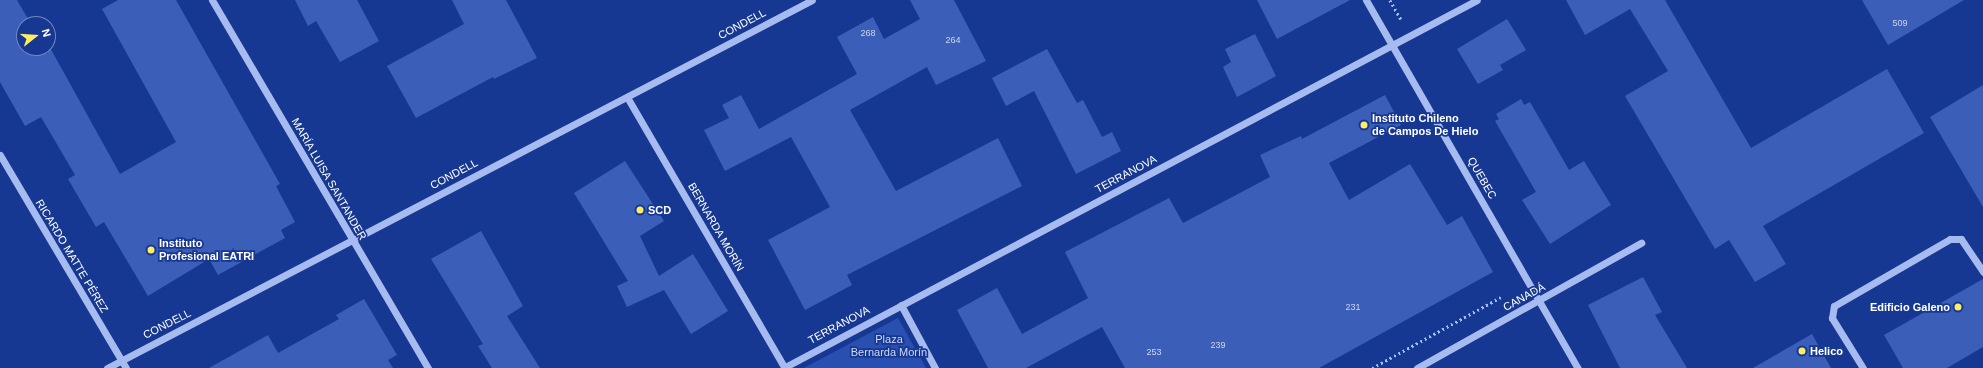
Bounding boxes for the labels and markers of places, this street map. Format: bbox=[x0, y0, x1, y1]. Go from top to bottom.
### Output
place label: Instituto Chileno de Campos De Hielo bbox=[1372, 112, 1478, 138]
marker: Instituto Chileno de Campos De Hielo bbox=[1359, 120, 1369, 130]
place label: SCD bbox=[648, 203, 671, 217]
marker: SCD bbox=[635, 205, 645, 215]
place label: Instituto Profesional EATRI bbox=[159, 237, 254, 263]
marker: Instituto Profesional EATRI bbox=[146, 245, 156, 255]
place label: Edificio Galeno bbox=[1870, 300, 1950, 314]
marker: Edificio Galeno bbox=[1953, 302, 1963, 312]
place label: Helico bbox=[1810, 344, 1843, 358]
marker: Helico bbox=[1797, 346, 1807, 356]

